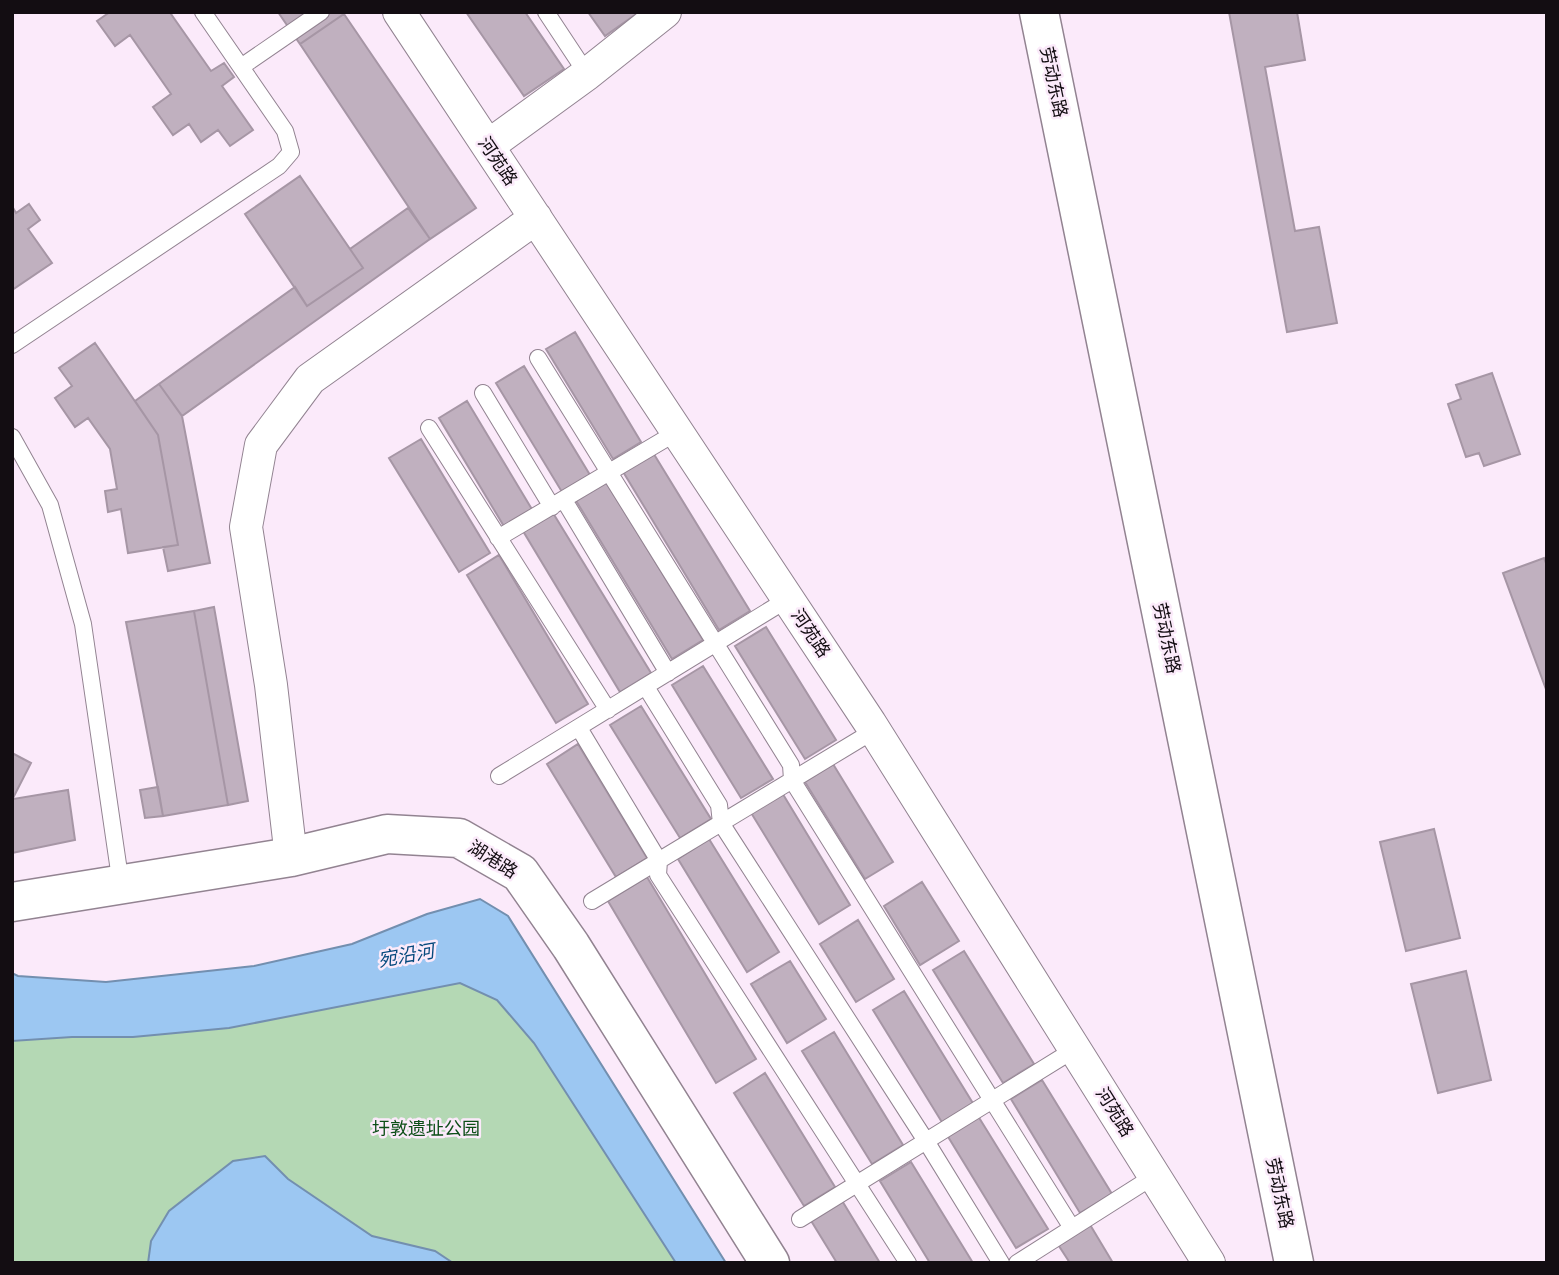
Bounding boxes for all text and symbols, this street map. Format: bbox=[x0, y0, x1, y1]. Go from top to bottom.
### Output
street label: 劳动东路 bbox=[1036, 45, 1072, 119]
street label: 河苑路 bbox=[474, 133, 522, 189]
street label: 劳动东路 bbox=[1149, 601, 1185, 675]
street label: 河苑路 bbox=[787, 605, 835, 661]
street label: 湖港路 bbox=[465, 836, 521, 882]
water label: 宛沿河 bbox=[376, 939, 440, 971]
street label: 河苑路 bbox=[1092, 1084, 1138, 1140]
park label: 圩敦遗址公园 bbox=[372, 1118, 480, 1139]
street label: 劳动东路 bbox=[1262, 1156, 1298, 1230]

